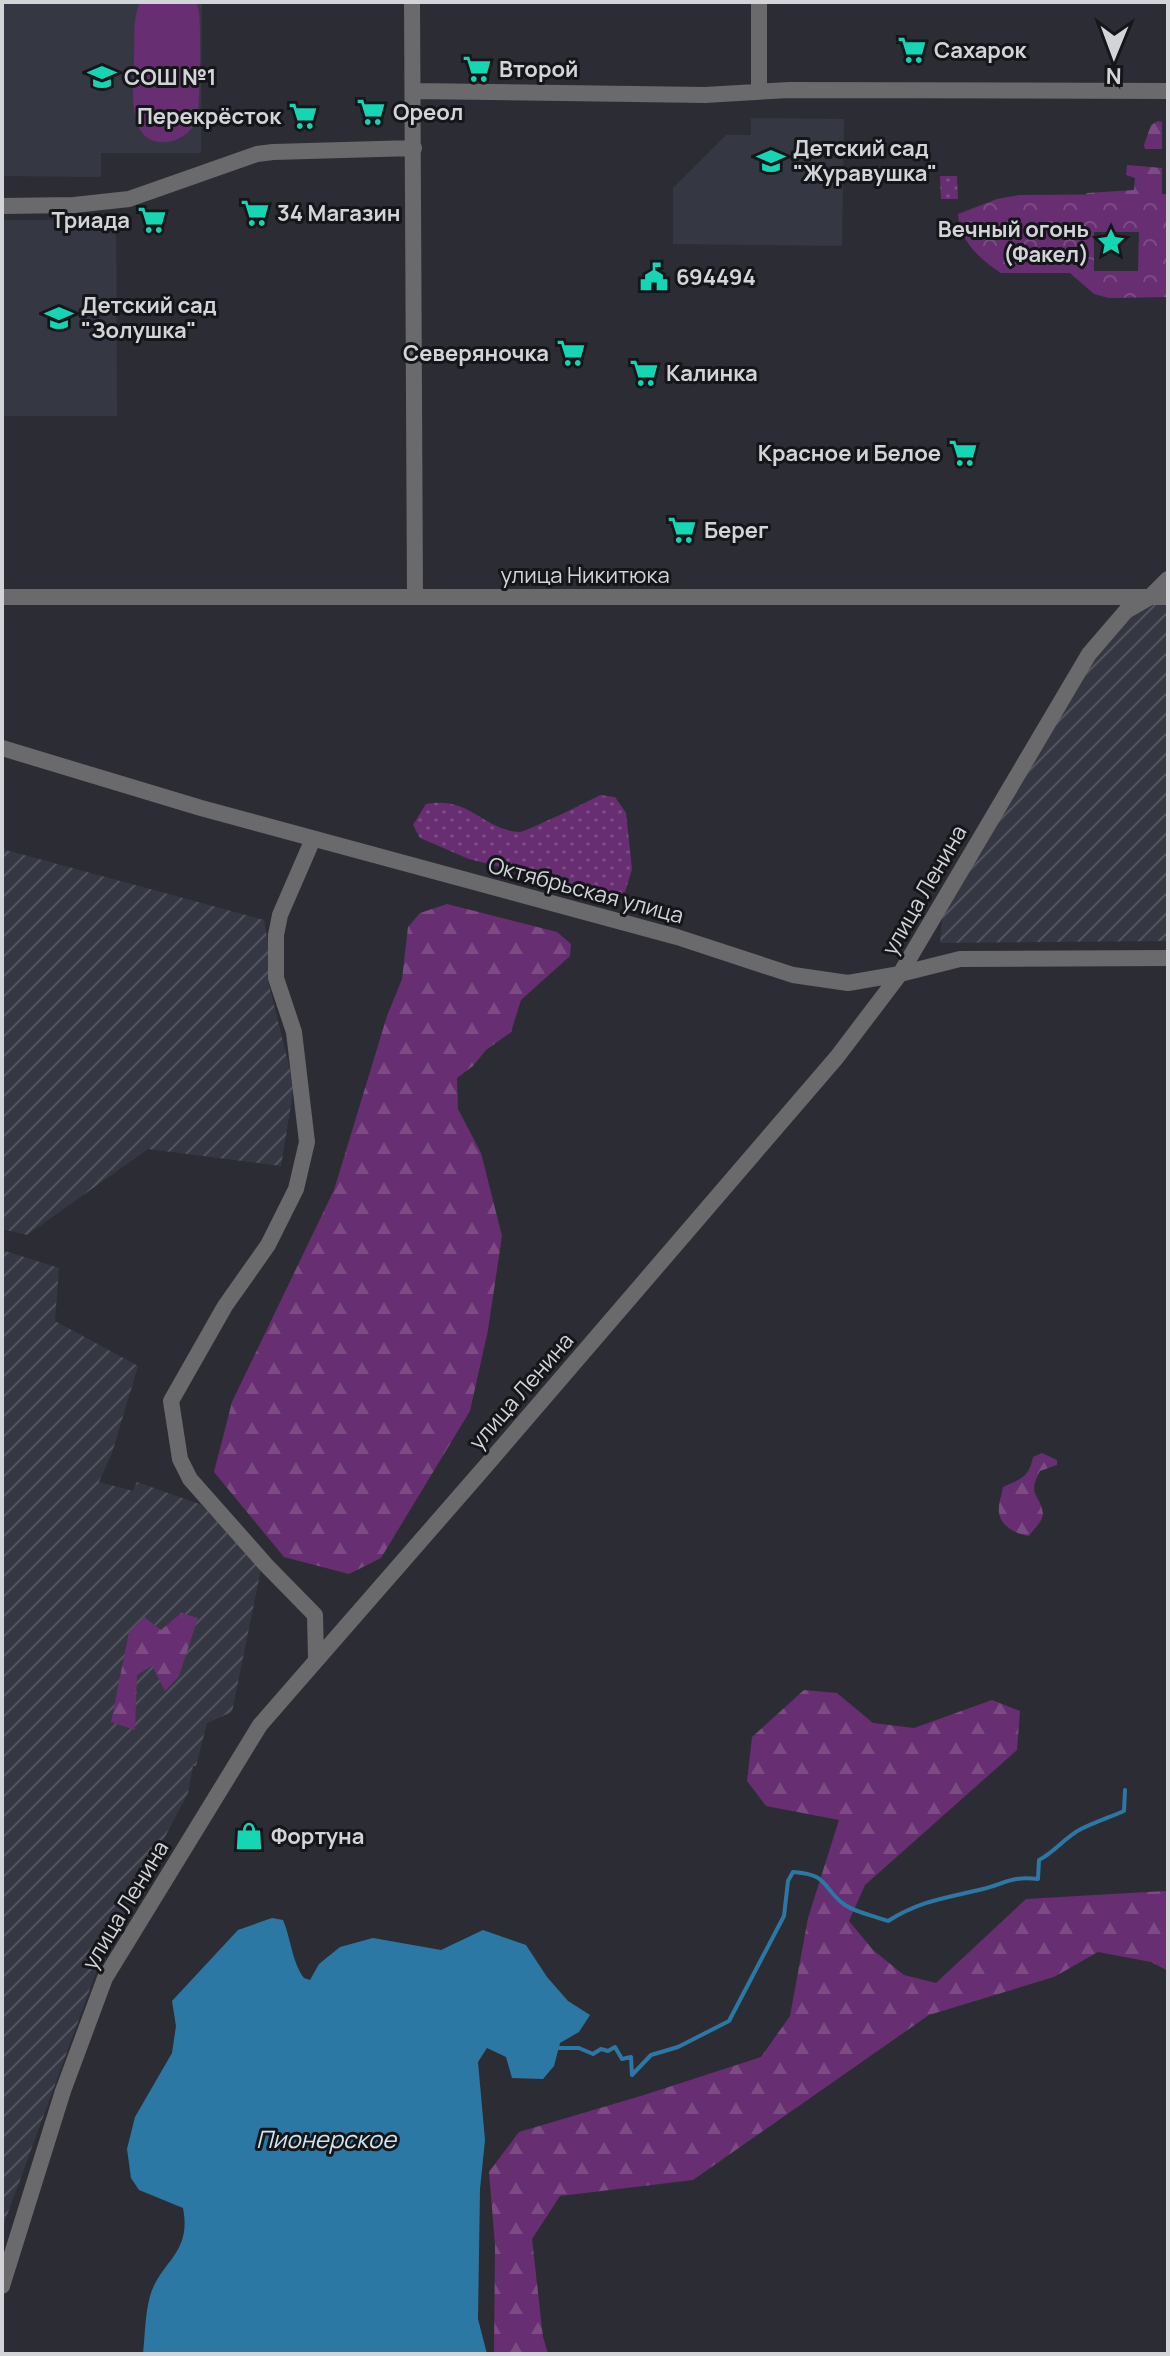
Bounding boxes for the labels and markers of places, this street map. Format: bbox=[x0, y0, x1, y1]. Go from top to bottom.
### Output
supermarket icon: Сахарок bbox=[897, 35, 927, 65]
place label: Сахарок bbox=[934, 35, 1027, 65]
supermarket icon: Второй bbox=[462, 54, 492, 84]
place label: Второй bbox=[499, 54, 578, 84]
school or university icon: СОШ №1 bbox=[87, 62, 117, 92]
place label: СОШ №1 bbox=[124, 62, 217, 92]
supermarket icon: Ореол bbox=[356, 97, 386, 127]
place label: Ореол bbox=[393, 97, 463, 127]
place label: Перекрёсток bbox=[137, 101, 282, 131]
supermarket icon: Перекрёсток bbox=[288, 101, 318, 131]
place label: Детский сад "Журавушка" bbox=[793, 133, 937, 188]
school or university icon: Детский сад "Журавушка" bbox=[756, 146, 786, 176]
supermarket icon: 34 Магазин bbox=[240, 198, 270, 228]
place label: 34 Магазин bbox=[277, 198, 401, 228]
place label: Триада bbox=[52, 205, 130, 235]
supermarket icon: Триада bbox=[137, 205, 167, 235]
place label: Вечный огонь (Факел) bbox=[938, 214, 1089, 269]
place icon: Вечный огонь (Факел) bbox=[1096, 227, 1126, 257]
public building icon: 694494 bbox=[639, 262, 669, 292]
place label: 694494 bbox=[676, 262, 756, 292]
place label: Детский сад "Золушка" bbox=[81, 290, 217, 345]
school or university icon: Детский сад "Золушка" bbox=[44, 303, 74, 333]
place label: Северяночка bbox=[403, 338, 549, 368]
supermarket icon: Северяночка bbox=[556, 338, 586, 368]
supermarket icon: Калинка bbox=[629, 358, 659, 388]
place label: Калинка bbox=[666, 358, 758, 388]
place label: Красное и Белое bbox=[758, 438, 941, 468]
supermarket icon: Красное и Белое bbox=[948, 438, 978, 468]
supermarket icon: Берег bbox=[667, 515, 697, 545]
place label: Берег bbox=[704, 515, 769, 545]
shop icon: Фортуна bbox=[234, 1821, 264, 1851]
place label: Фортуна bbox=[271, 1821, 364, 1851]

